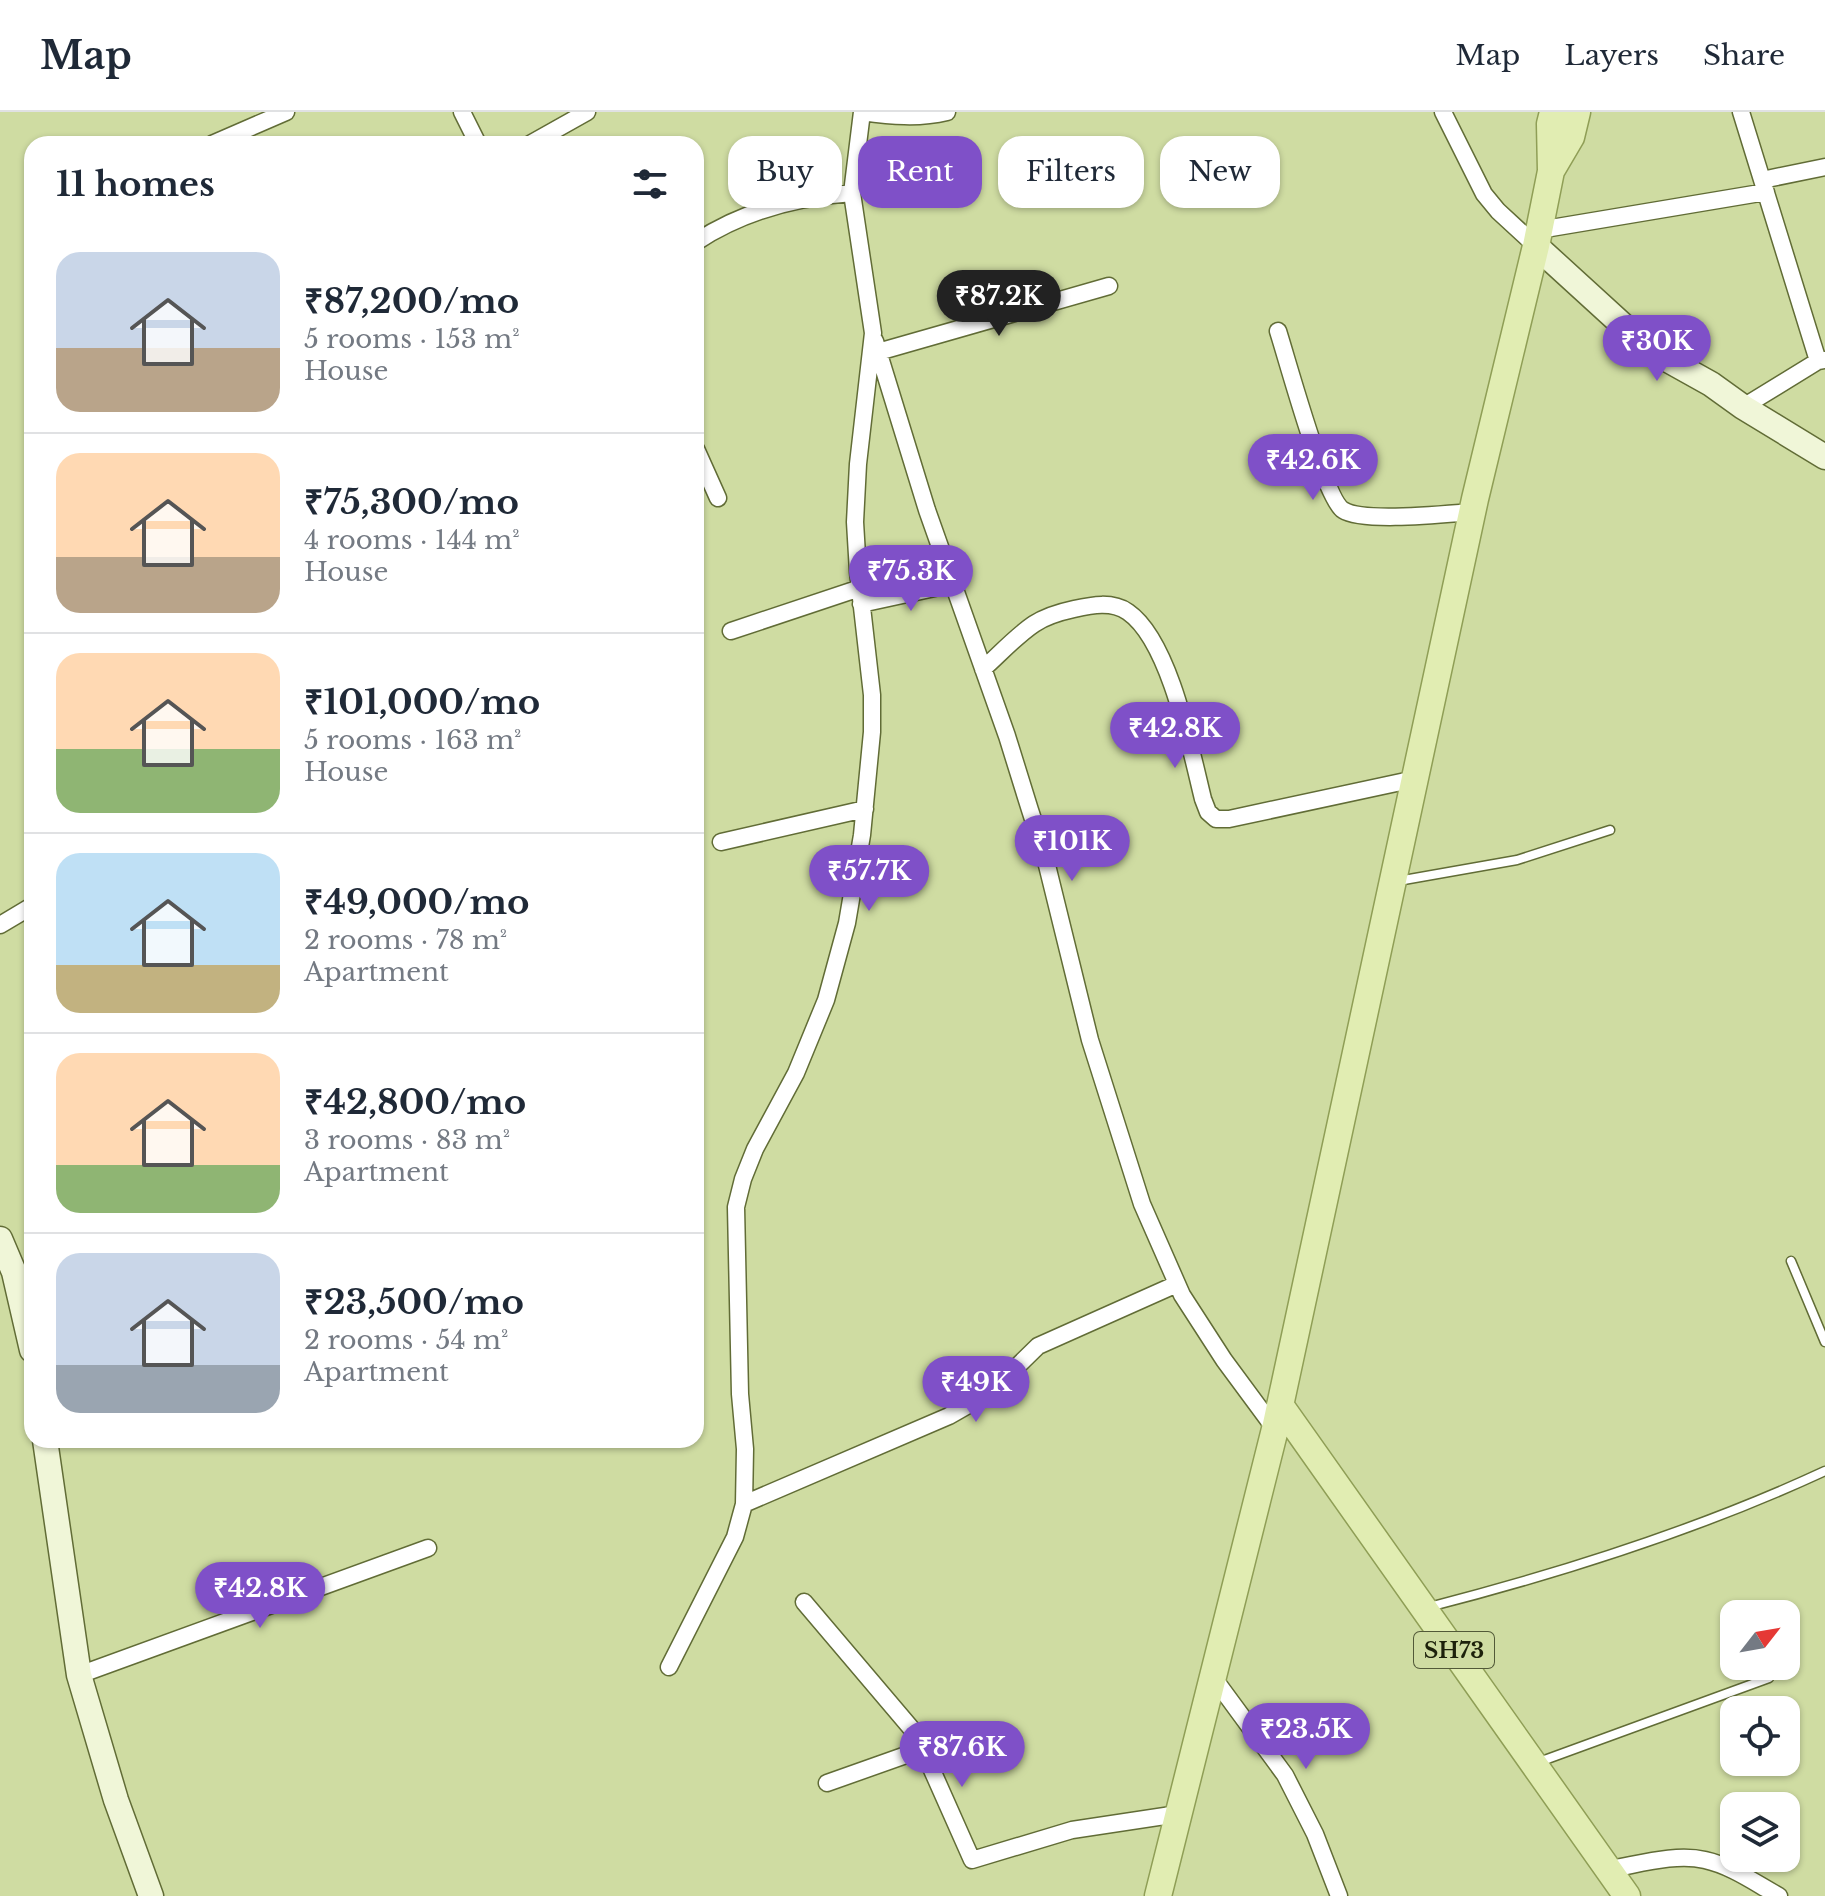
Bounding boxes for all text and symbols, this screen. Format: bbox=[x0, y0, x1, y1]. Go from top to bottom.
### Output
text: Map bbox=[40, 32, 132, 79]
text: Map bbox=[1455, 38, 1520, 73]
text: Layers bbox=[1564, 38, 1659, 73]
text: Share bbox=[1703, 38, 1785, 73]
chip: Buy bbox=[728, 136, 842, 208]
chip: Rent bbox=[858, 136, 982, 208]
chip: Filters bbox=[998, 136, 1144, 208]
chip: New bbox=[1160, 136, 1280, 208]
icon: filters bbox=[628, 162, 672, 206]
text: 11 homes bbox=[56, 163, 215, 205]
pin: ₹87.2K bbox=[934, 270, 1064, 338]
text: ₹87,200/mo bbox=[304, 280, 519, 322]
text: ₹87.2K bbox=[955, 280, 1043, 312]
icon: home bbox=[120, 284, 216, 380]
pin: ₹30K bbox=[1610, 315, 1704, 383]
text: 5 rooms · 153 m² bbox=[304, 323, 520, 355]
text: ₹30K bbox=[1621, 325, 1693, 357]
text: House bbox=[304, 355, 388, 387]
pin: ₹42.6K bbox=[1248, 434, 1378, 502]
text: ₹42.6K bbox=[1266, 444, 1360, 476]
text: ₹75,300/mo bbox=[304, 481, 519, 523]
icon: home bbox=[120, 485, 216, 581]
text: 4 rooms · 144 m² bbox=[304, 524, 520, 556]
pin: ₹75.3K bbox=[846, 545, 976, 613]
text: ₹75.3K bbox=[867, 555, 955, 587]
text: House bbox=[304, 556, 388, 588]
text: ₹101,000/mo bbox=[304, 681, 540, 723]
icon: home bbox=[120, 685, 216, 781]
pin: ₹42.8K bbox=[1110, 702, 1240, 770]
text: ₹42.8K bbox=[1128, 712, 1222, 744]
text: 5 rooms · 163 m² bbox=[304, 724, 522, 756]
text: House bbox=[304, 756, 388, 788]
pin: ₹101K bbox=[1016, 815, 1128, 883]
text: ₹101K bbox=[1033, 825, 1111, 857]
pin: ₹57.7K bbox=[804, 845, 934, 913]
text: ₹57.7K bbox=[827, 855, 911, 887]
text: ₹49,000/mo bbox=[304, 881, 530, 923]
icon: home bbox=[120, 885, 216, 981]
text: 2 rooms · 78 m² bbox=[304, 924, 507, 956]
text: Apartment bbox=[304, 956, 449, 988]
text: ₹42,800/mo bbox=[304, 1081, 526, 1123]
icon: home bbox=[120, 1085, 216, 1181]
text: 3 rooms · 83 m² bbox=[304, 1124, 510, 1156]
text: Apartment bbox=[304, 1156, 449, 1188]
text: ₹23,500/mo bbox=[304, 1281, 524, 1323]
icon: home bbox=[120, 1285, 216, 1381]
text: 2 rooms · 54 m² bbox=[304, 1324, 508, 1356]
text: Apartment bbox=[304, 1356, 449, 1388]
pin: ₹49K bbox=[929, 1356, 1023, 1424]
text: ₹49K bbox=[940, 1366, 1012, 1398]
pin: ₹42.8K bbox=[195, 1562, 325, 1630]
text: ₹42.8K bbox=[213, 1572, 307, 1604]
north arrow bbox=[1720, 1600, 1800, 1680]
map controls bbox=[1720, 1600, 1800, 1872]
road number: SH73 bbox=[1414, 1632, 1494, 1668]
button: locate bbox=[1720, 1696, 1800, 1776]
pin: ₹23.5K bbox=[1241, 1703, 1371, 1771]
text: ₹23.5K bbox=[1260, 1713, 1352, 1745]
pin: ₹87.6K bbox=[897, 1721, 1027, 1789]
text: ₹87.6K bbox=[918, 1731, 1006, 1763]
button: layers bbox=[1720, 1792, 1800, 1872]

